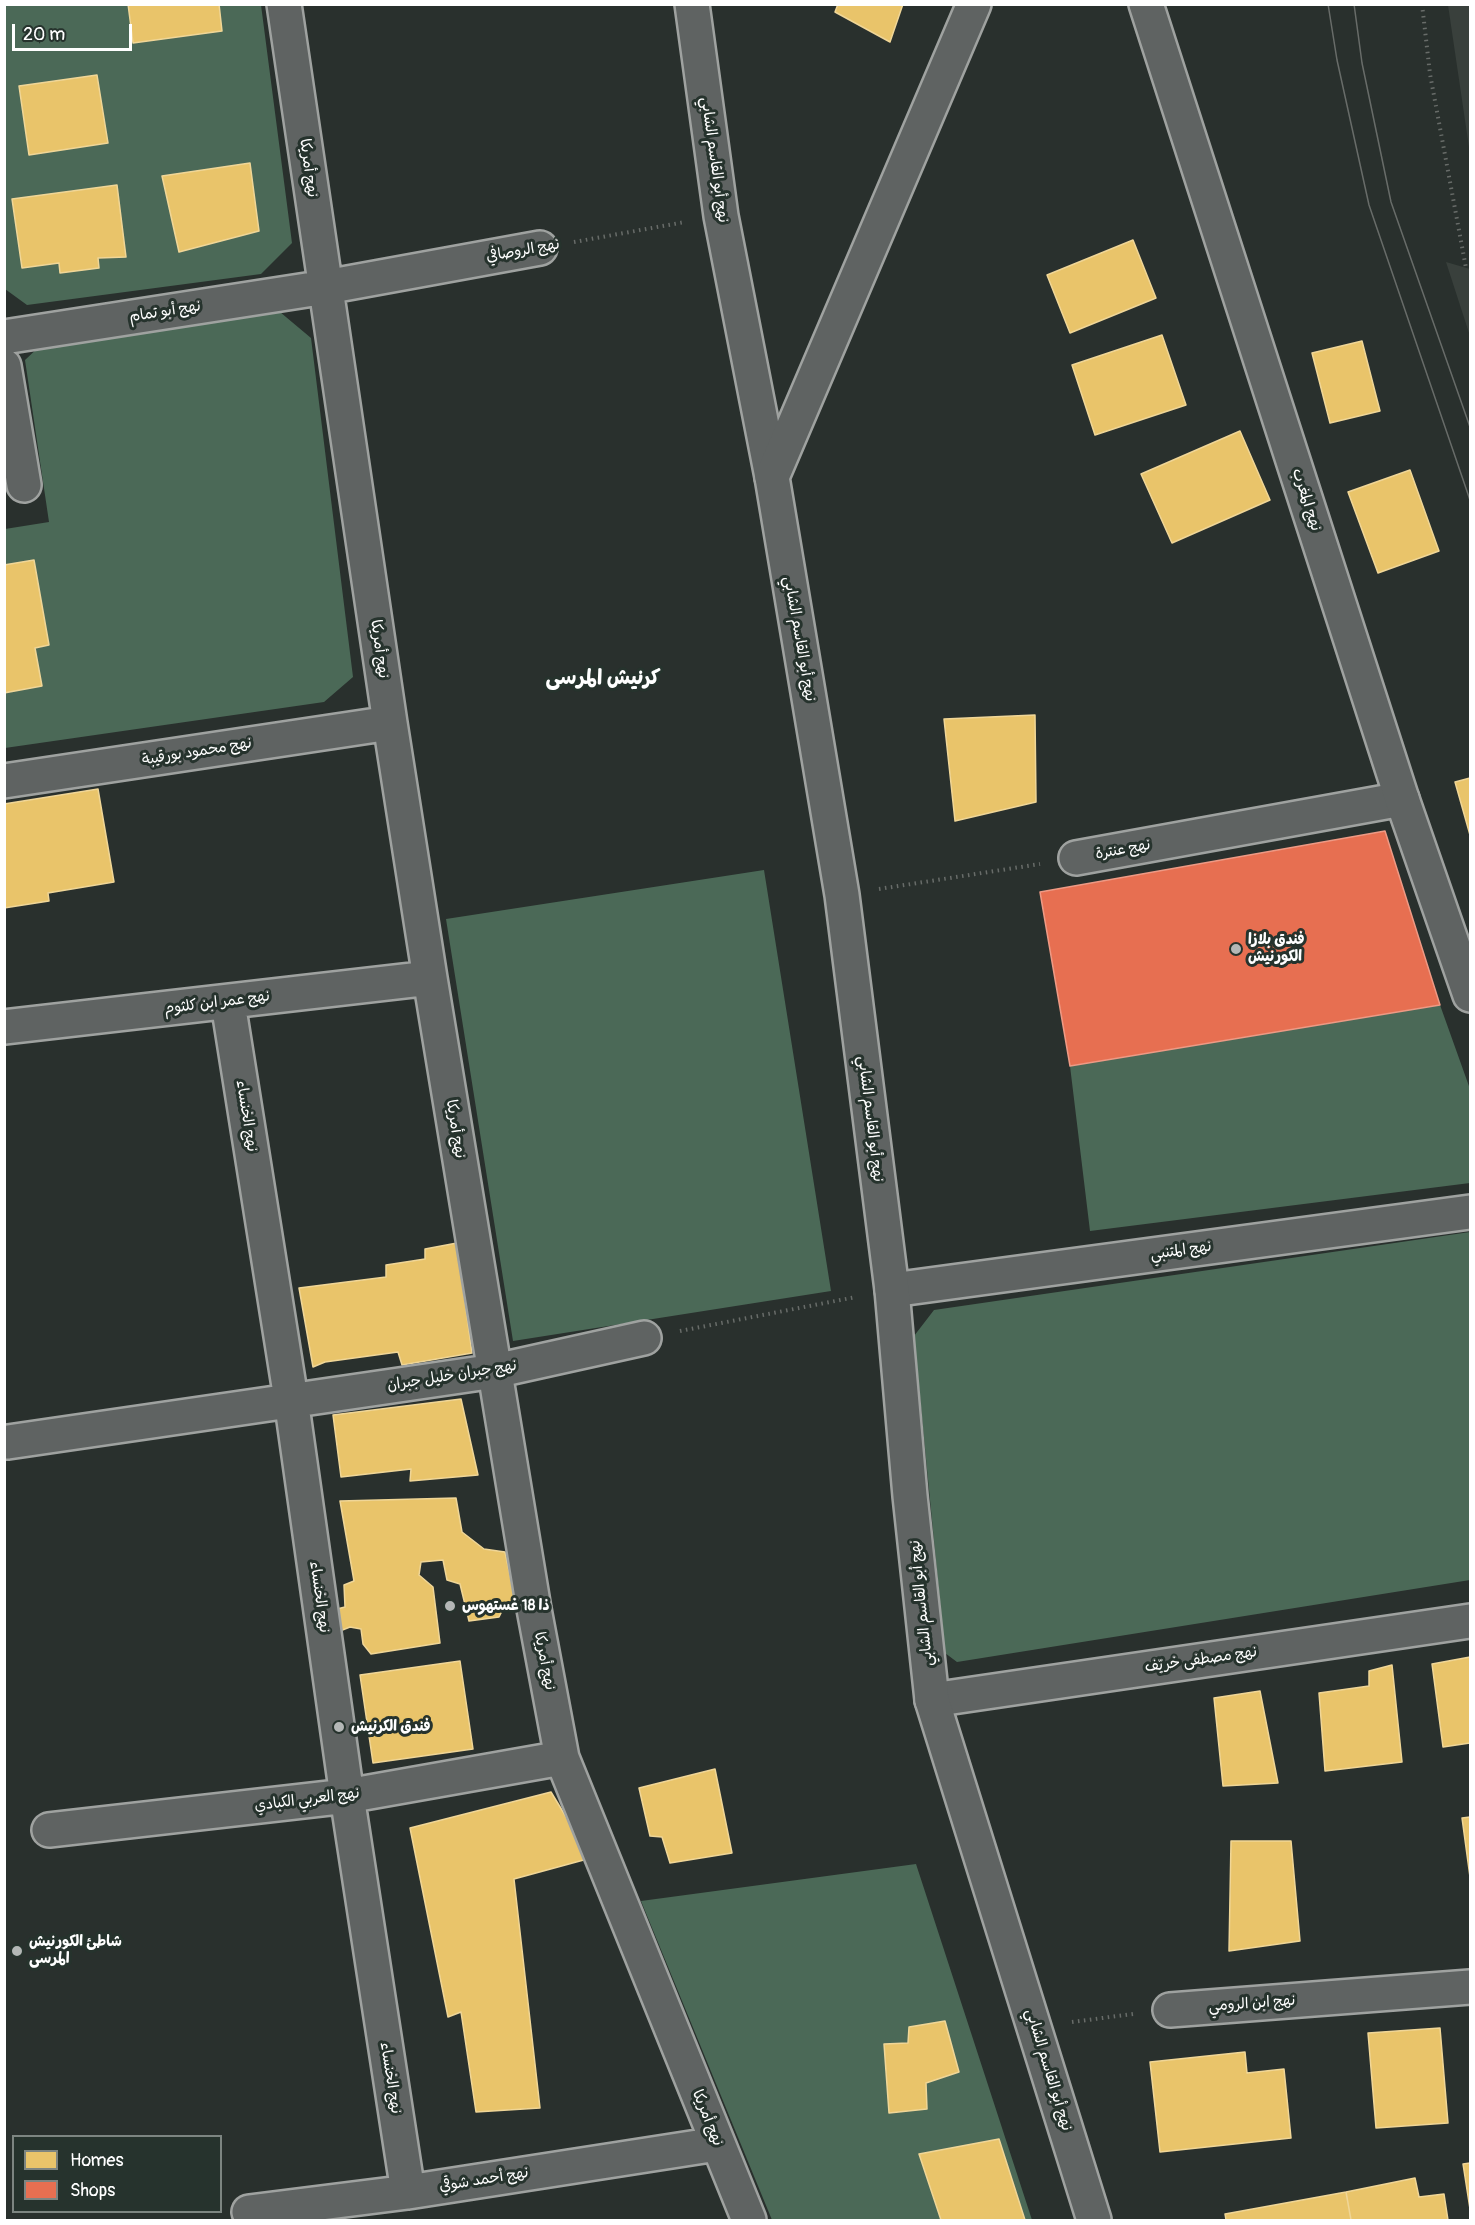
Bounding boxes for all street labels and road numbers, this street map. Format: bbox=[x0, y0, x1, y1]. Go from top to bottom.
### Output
street label: نهج أبو القاسم الشابي bbox=[696, 96, 732, 224]
street label: نهج أمريكا bbox=[295, 137, 321, 199]
street label: نهج الروصافي bbox=[485, 236, 561, 266]
street label: نهج أبو تمام bbox=[128, 297, 202, 327]
street label: نهج المغرب bbox=[1287, 466, 1325, 534]
street label: نهج أبو القاسم الشابي bbox=[779, 575, 819, 703]
street label: نهج أمريكا bbox=[366, 618, 392, 680]
street label: نهج محمود بورقيبة bbox=[141, 734, 253, 770]
street label: نهج عنترة bbox=[1094, 836, 1152, 864]
street label: نهج عمر ابن كلثوم bbox=[163, 988, 271, 1018]
street label: نهج أبو القاسم الشابي bbox=[853, 1055, 887, 1183]
street label: نهج الخنساء bbox=[231, 1079, 261, 1153]
street label: نهج أمريكا bbox=[441, 1098, 469, 1160]
street label: نهج المتنبي bbox=[1149, 1238, 1213, 1264]
street label: نهج جبران خليل جبران bbox=[386, 1357, 518, 1395]
street label: نهج أبو القاسم الشابي bbox=[906, 1539, 938, 1667]
street label: نهج الخنساء bbox=[305, 1560, 333, 1634]
street label: نهج أمريكا bbox=[530, 1630, 558, 1692]
street label: نهج مصطفى خريّف bbox=[1144, 1643, 1258, 1677]
street label: نهج العربي الكبادي bbox=[253, 1785, 361, 1815]
street label: نهج ابن الرومي bbox=[1208, 1992, 1296, 2016]
street label: نهج أبو القاسم الشابي bbox=[1021, 2007, 1075, 2133]
street label: نهج الخنساء bbox=[375, 2041, 405, 2115]
street label: نهج أمريكا bbox=[688, 2087, 726, 2149]
street label: نهج أحمد شوقي bbox=[438, 2164, 530, 2196]

